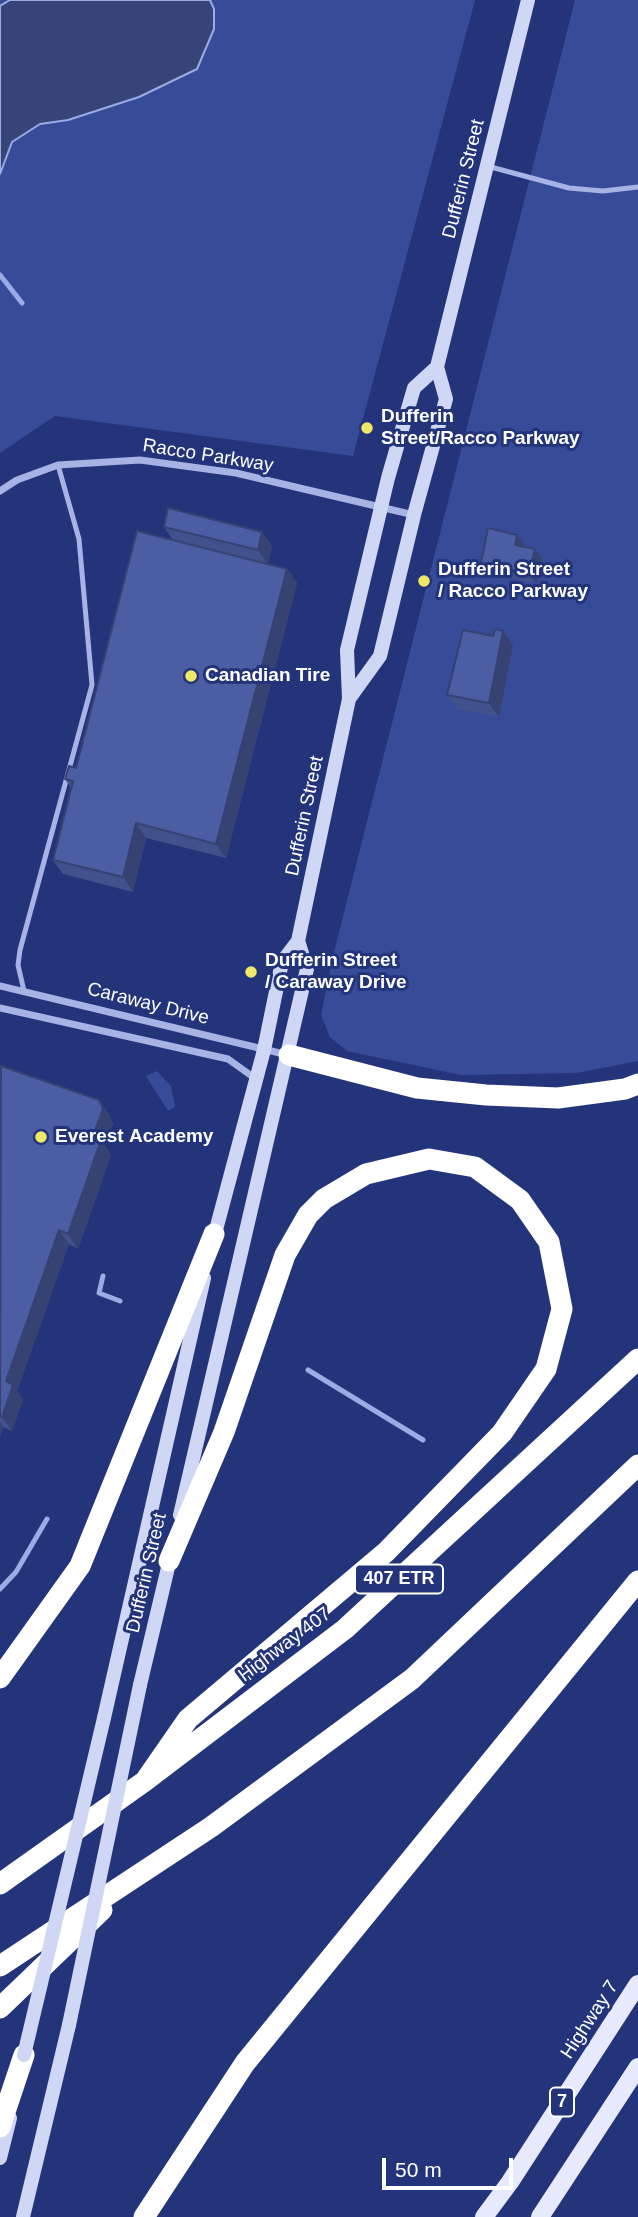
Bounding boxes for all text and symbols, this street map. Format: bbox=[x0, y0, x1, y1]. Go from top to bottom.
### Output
street label: Dufferin Street bbox=[438, 117, 490, 241]
place label: Dufferin Street/Racco Parkway bbox=[381, 406, 580, 450]
marker: Dufferin Street/Racco Parkway bbox=[359, 420, 375, 436]
street label: Racco Parkway bbox=[141, 434, 275, 478]
place label: Dufferin Street / Racco Parkway bbox=[438, 559, 588, 603]
marker: Dufferin Street / Racco Parkway bbox=[416, 573, 432, 589]
place label: Canadian Tire bbox=[205, 665, 330, 687]
marker: Canadian Tire bbox=[183, 668, 199, 684]
street label: Dufferin Street bbox=[281, 754, 329, 878]
place label: Dufferin Street / Caraway Drive bbox=[265, 950, 407, 994]
marker: Dufferin Street / Caraway Drive bbox=[243, 964, 259, 980]
street label: Caraway Drive bbox=[85, 978, 211, 1030]
place label: Everest Academy bbox=[55, 1126, 213, 1148]
marker: Everest Academy bbox=[33, 1129, 49, 1145]
street label: Dufferin Street bbox=[122, 1511, 172, 1635]
road number: 407 ETR bbox=[355, 1564, 443, 1594]
street label: Highway 407 bbox=[234, 1603, 336, 1687]
street label: Highway 7 bbox=[556, 1977, 624, 2063]
road number: 7 bbox=[550, 2088, 574, 2116]
scale bar bbox=[386, 2144, 517, 2188]
text: 50 m bbox=[395, 2158, 442, 2181]

